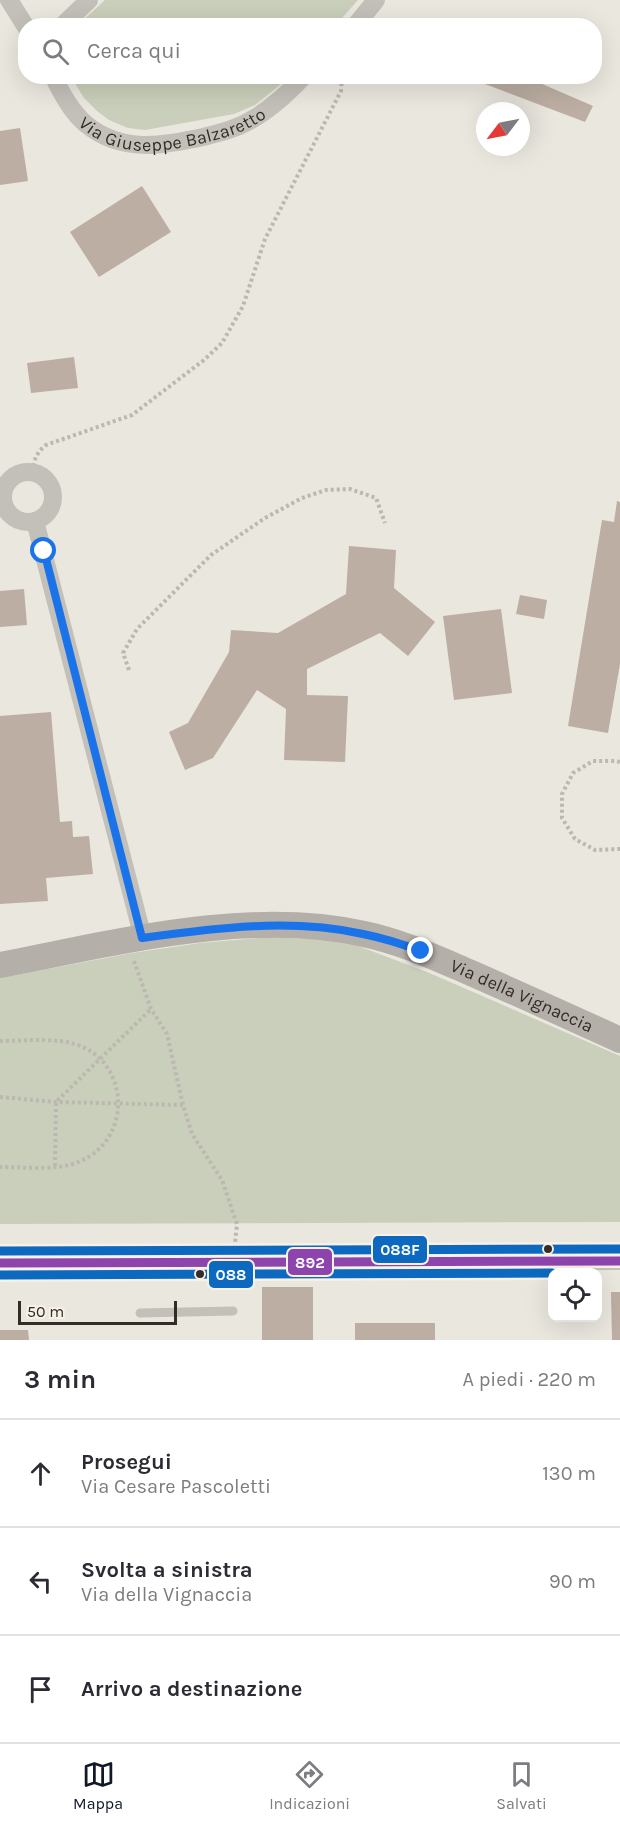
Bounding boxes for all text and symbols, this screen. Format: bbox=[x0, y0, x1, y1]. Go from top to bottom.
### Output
search box bbox=[18, 18, 602, 84]
icon: search bbox=[39, 35, 72, 68]
text: Cerca qui bbox=[87, 38, 181, 64]
street label: Via Giuseppe Balzaretto bbox=[76, 96, 272, 124]
north arrow bbox=[476, 102, 530, 156]
text: Via Giuseppe Balzaretto bbox=[74, 103, 270, 156]
route start bbox=[30, 537, 56, 563]
route end bbox=[407, 937, 433, 963]
street label: Via della Vignaccia bbox=[447, 954, 597, 1037]
line badge: 088F bbox=[372, 1235, 428, 1264]
text: 088F bbox=[380, 1240, 420, 1259]
unlabelled marker bbox=[542, 1243, 554, 1255]
line badge: 892 bbox=[287, 1248, 333, 1276]
text: 892 bbox=[295, 1253, 325, 1272]
line badge: 088 bbox=[208, 1260, 254, 1289]
text: 088 bbox=[216, 1265, 246, 1284]
unlabelled marker bbox=[194, 1268, 206, 1280]
map controls bbox=[548, 1268, 602, 1322]
button: locate bbox=[548, 1268, 602, 1322]
scale bar bbox=[18, 1298, 177, 1326]
text: 50 m bbox=[27, 1302, 64, 1321]
text: 3 min bbox=[24, 1364, 96, 1395]
text: A piedi · 220 m bbox=[462, 1368, 596, 1391]
text: Prosegui bbox=[81, 1449, 172, 1475]
icon: ahead bbox=[24, 1457, 57, 1490]
text: 130 m bbox=[542, 1462, 596, 1485]
text: Via Cesare Pascoletti bbox=[81, 1475, 271, 1498]
text: Svolta a sinistra bbox=[81, 1557, 253, 1583]
icon: left bbox=[24, 1565, 57, 1598]
text: 90 m bbox=[549, 1570, 596, 1593]
text: Via della Vignaccia bbox=[81, 1583, 252, 1606]
icon: arrive bbox=[24, 1673, 57, 1706]
text: Arrivo a destinazione bbox=[81, 1676, 302, 1702]
tab: Mappa bbox=[73, 1758, 123, 1813]
tab: Indicazioni bbox=[269, 1758, 350, 1813]
tab: Salvati bbox=[496, 1758, 547, 1813]

